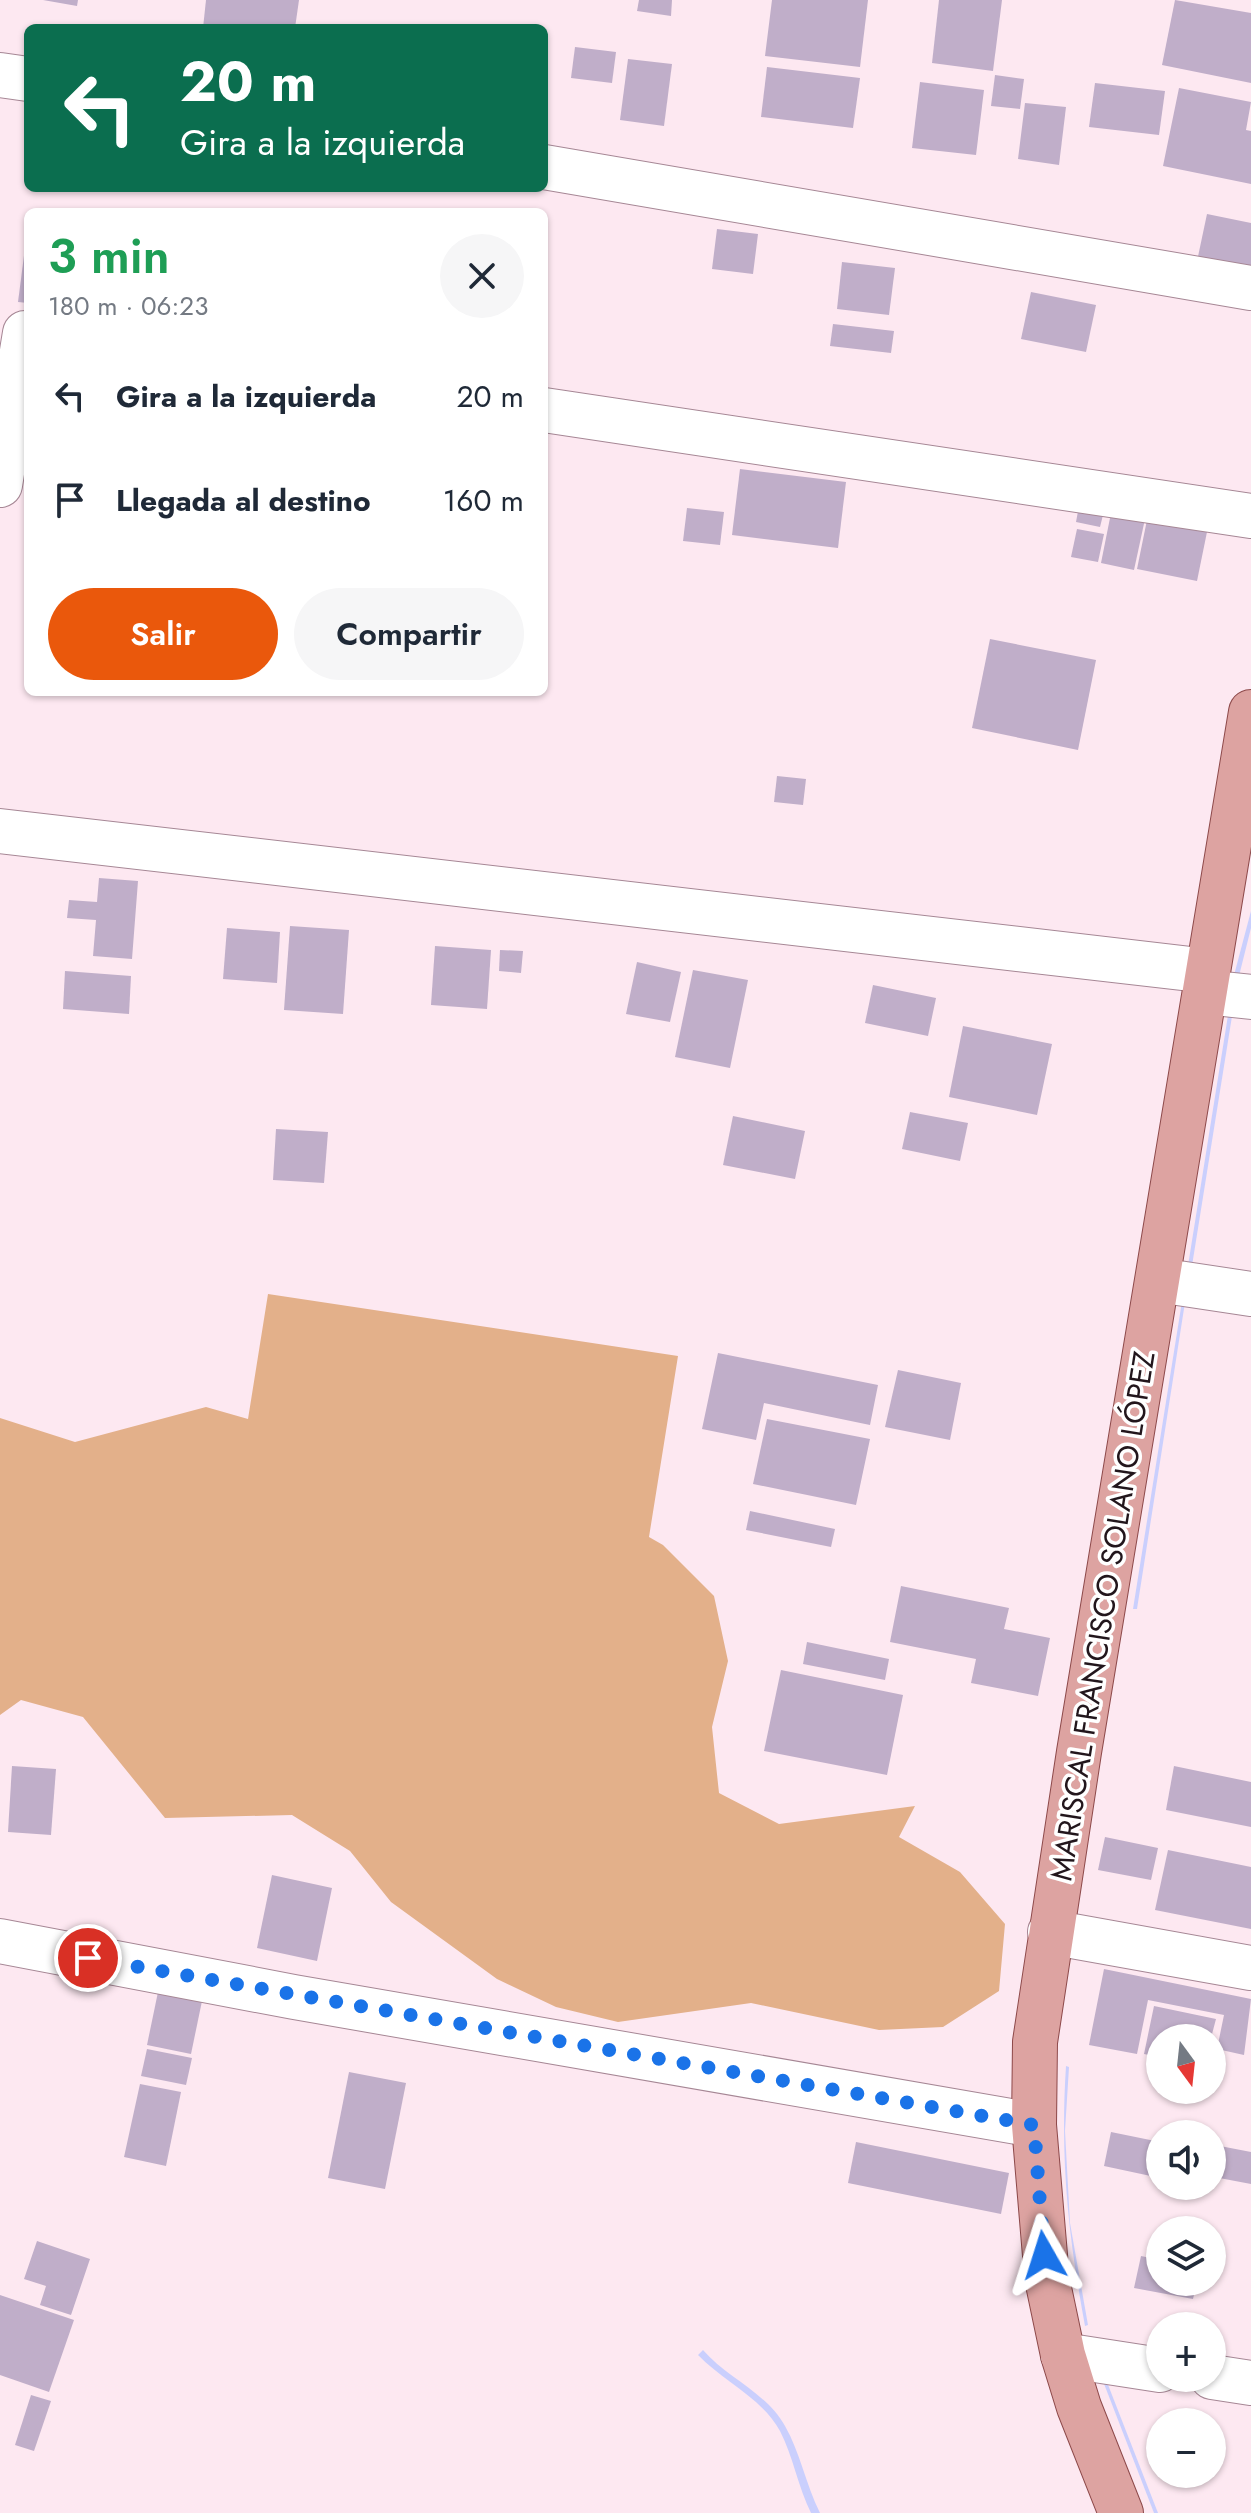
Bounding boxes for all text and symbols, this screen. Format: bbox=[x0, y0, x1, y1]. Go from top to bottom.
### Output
text: 20 m bbox=[180, 41, 317, 122]
icon: left bbox=[48, 56, 152, 160]
text: Gira a la izquierda bbox=[180, 116, 465, 168]
text: 3 min bbox=[48, 222, 170, 291]
button: close bbox=[440, 234, 524, 318]
text: 180 m · 06:23 bbox=[48, 287, 208, 325]
icon: left bbox=[48, 374, 92, 418]
text: Gira a la izquierda bbox=[116, 375, 376, 418]
text: 20 m bbox=[457, 375, 524, 418]
icon: arrive bbox=[48, 478, 92, 522]
text: Llegada al destino bbox=[116, 479, 371, 522]
text: 160 m bbox=[443, 479, 524, 522]
button: Salir bbox=[48, 588, 278, 680]
button: Compartir bbox=[294, 588, 524, 680]
street label: MARISCAL FRANCISCO SOLANO LÓPEZ bbox=[1039, 1348, 1166, 1884]
pin bbox=[54, 1924, 122, 1992]
icon: arrive bbox=[66, 1936, 110, 1980]
north arrow bbox=[1146, 2024, 1226, 2104]
map controls bbox=[1146, 2024, 1226, 2488]
button: sound bbox=[1146, 2120, 1226, 2200]
position arrow bbox=[1002, 2213, 1086, 2297]
button: layers bbox=[1146, 2216, 1226, 2296]
button: + bbox=[1146, 2312, 1226, 2392]
button: − bbox=[1146, 2408, 1226, 2488]

